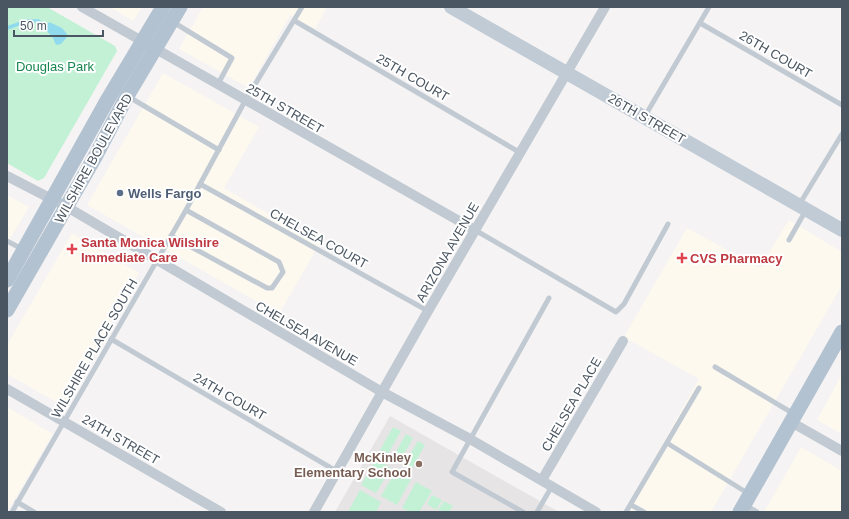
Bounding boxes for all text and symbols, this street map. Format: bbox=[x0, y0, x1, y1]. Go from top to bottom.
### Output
scale bar bbox=[14, 12, 103, 38]
text: 50 m bbox=[20, 19, 47, 33]
street label: 26TH COURT bbox=[737, 28, 815, 81]
street label: 25TH COURT bbox=[374, 51, 452, 104]
park label: Douglas Park bbox=[16, 59, 95, 74]
street label: 25TH STREET bbox=[243, 80, 326, 137]
street label: 26TH STREET bbox=[605, 90, 688, 147]
street label: WILSHIRE BOULEVARD bbox=[52, 91, 135, 226]
place label: Wells Fargo bbox=[128, 186, 202, 201]
marker: Wells Fargo bbox=[115, 188, 125, 198]
street label: ARIZONA AVENUE bbox=[413, 200, 482, 305]
street label: CHELSEA COURT bbox=[267, 205, 370, 272]
place label: Santa Monica Wilshire Immediate Care bbox=[81, 235, 219, 265]
marker: Santa Monica Wilshire Immediate Care bbox=[66, 243, 78, 255]
place label: CVS Pharmacy bbox=[690, 251, 783, 266]
marker: CVS Pharmacy bbox=[677, 253, 687, 263]
street label: WILSHIRE PLACE SOUTH bbox=[48, 276, 140, 421]
street label: CHELSEA AVENUE bbox=[253, 298, 361, 369]
street label: CHELSEA PLACE bbox=[538, 354, 605, 454]
street label: 24TH COURT bbox=[191, 370, 269, 423]
street label: 24TH STREET bbox=[79, 411, 162, 468]
place label: McKinley Elementary School bbox=[294, 450, 412, 480]
marker: McKinley Elementary School bbox=[414, 459, 424, 469]

